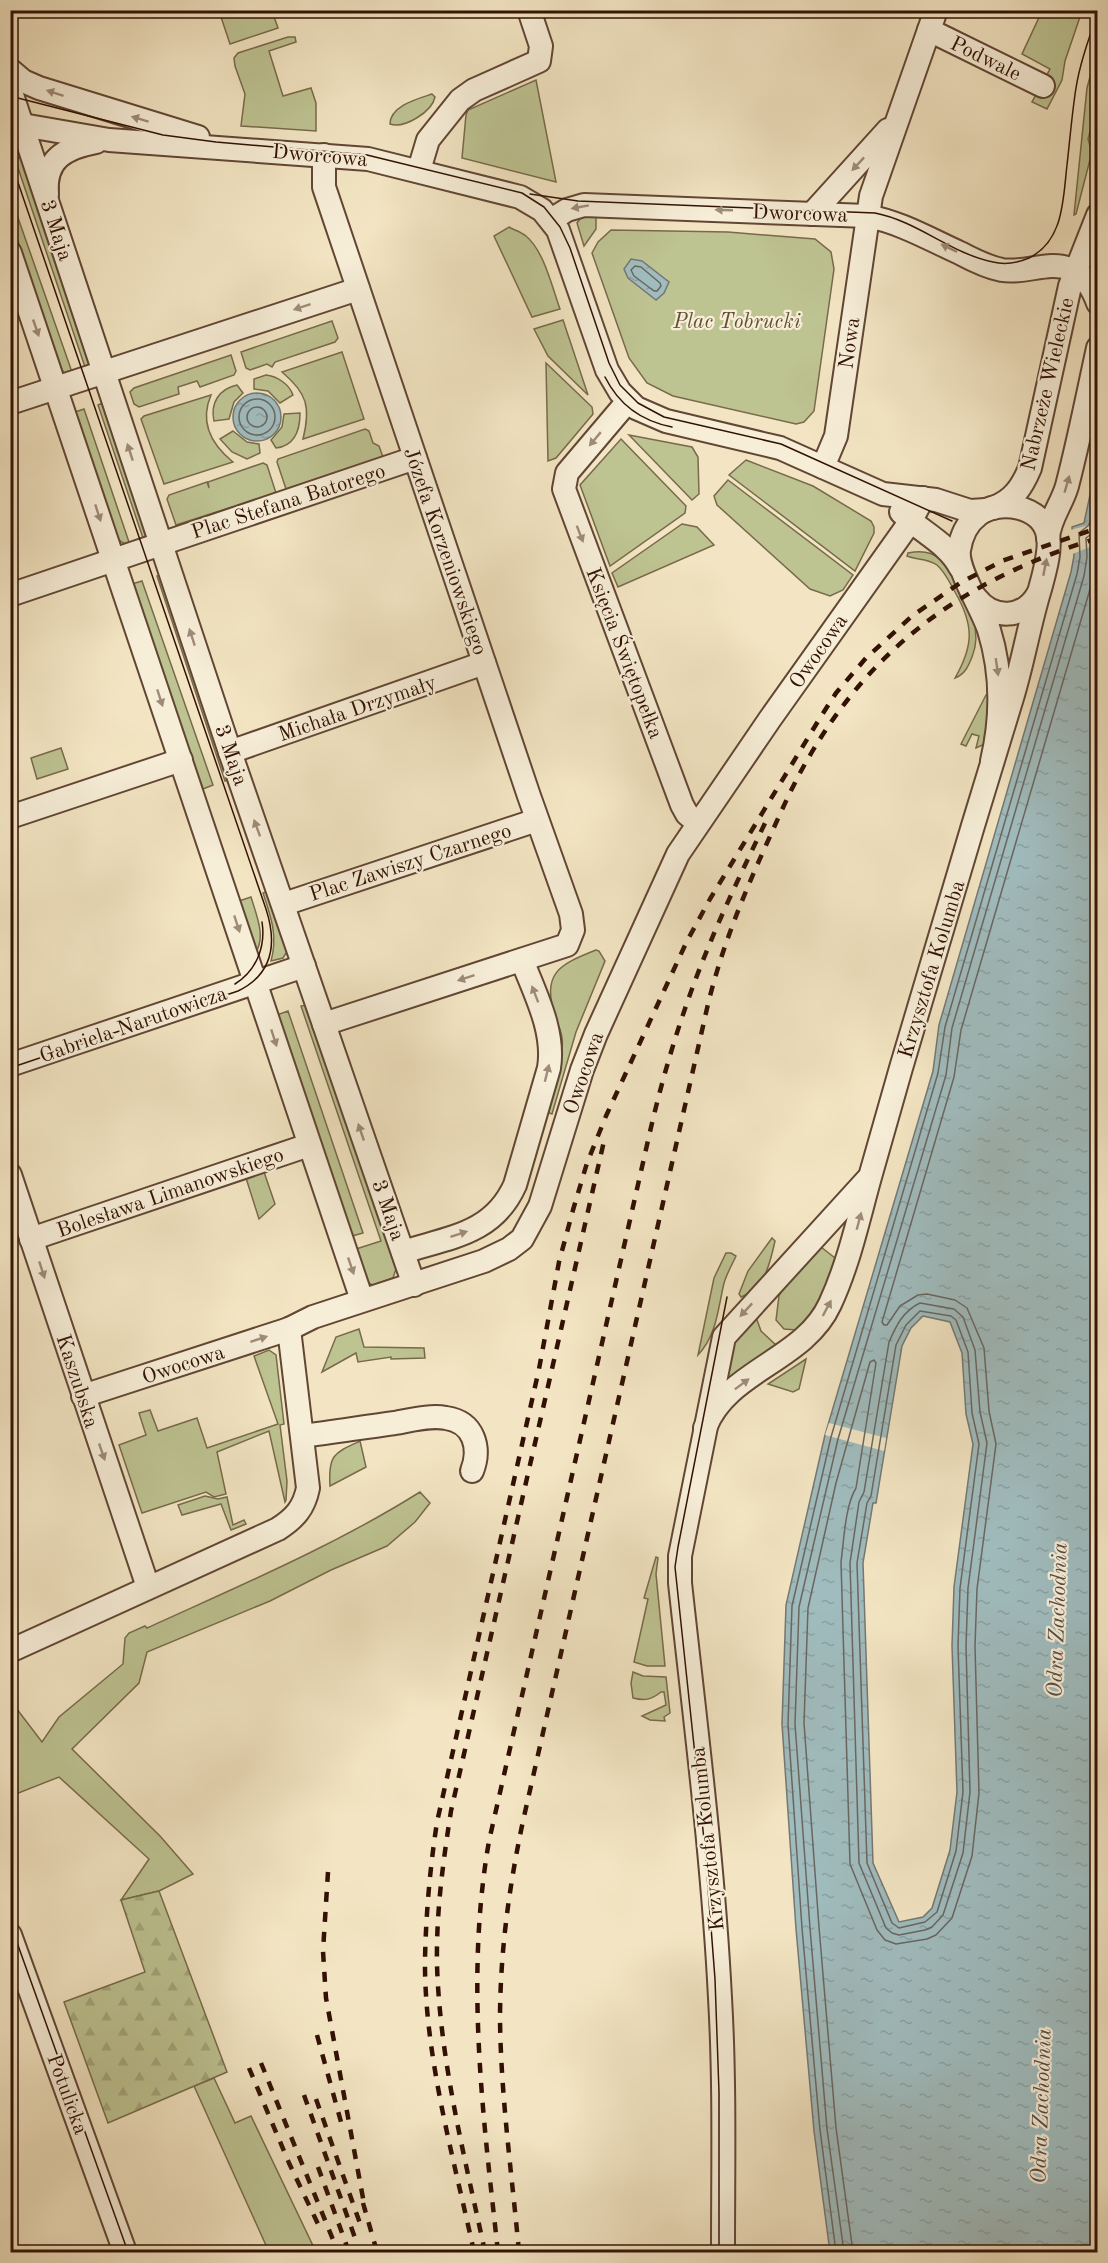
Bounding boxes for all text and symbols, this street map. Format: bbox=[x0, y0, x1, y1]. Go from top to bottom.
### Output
street label: Podwale bbox=[947, 33, 1024, 85]
one-way arrow bbox=[46, 88, 64, 97]
one-way arrow bbox=[131, 114, 149, 123]
street label: Dworcowa bbox=[271, 142, 369, 171]
one-way arrow bbox=[852, 156, 866, 170]
street label: 3 Maja bbox=[36, 197, 75, 264]
street label: Dworcowa bbox=[752, 202, 848, 227]
one-way arrow bbox=[570, 203, 589, 212]
one-way arrow bbox=[715, 206, 734, 215]
one-way arrow bbox=[940, 243, 957, 253]
street label: Nabrzeże Wieleckie bbox=[1018, 296, 1079, 473]
one-way arrow bbox=[293, 302, 311, 312]
park label: Plac Tobrucki bbox=[672, 312, 801, 333]
street label: Nowa bbox=[836, 316, 865, 371]
one-way arrow bbox=[31, 319, 41, 337]
one-way arrow bbox=[589, 431, 602, 447]
one-way arrow bbox=[125, 443, 135, 461]
street label: Józefa Korzeniowskiego bbox=[399, 445, 490, 658]
street label: Plac Stefana Batorego bbox=[189, 461, 388, 544]
one-way arrow bbox=[1063, 475, 1072, 493]
one-way arrow bbox=[94, 504, 104, 522]
one-way arrow bbox=[575, 525, 585, 543]
one-way arrow bbox=[1041, 557, 1050, 576]
street label: Księcia Świętopełka bbox=[581, 563, 671, 742]
street label: Owocowa bbox=[786, 611, 852, 693]
one-way arrow bbox=[186, 628, 196, 646]
one-way arrow bbox=[992, 657, 1001, 676]
street label: Michała Drzymały bbox=[276, 673, 439, 746]
one-way arrow bbox=[156, 689, 166, 707]
street label: 3 Maja bbox=[210, 722, 251, 789]
one-way arrow bbox=[252, 819, 262, 837]
street label: Plac Zawiszy Czarnego bbox=[307, 821, 514, 906]
street label: Krzysztofa Kolumba bbox=[895, 878, 970, 1061]
one-way arrow bbox=[232, 915, 242, 933]
one-way arrow bbox=[457, 974, 475, 983]
street label: Gabriela Narutowicza bbox=[37, 983, 230, 1067]
one-way arrow bbox=[529, 985, 539, 1003]
one-way arrow bbox=[270, 1029, 279, 1047]
street label: Owocowa bbox=[561, 1030, 608, 1117]
one-way arrow bbox=[543, 1064, 553, 1082]
one-way arrow bbox=[356, 1123, 366, 1141]
street label: Bolesława Limanowskiego bbox=[54, 1145, 287, 1242]
street label: 3 Maja bbox=[367, 1177, 408, 1244]
one-way arrow bbox=[854, 1212, 864, 1231]
one-way arrow bbox=[450, 1228, 468, 1238]
one-way arrow bbox=[346, 1257, 356, 1275]
one-way arrow bbox=[37, 1261, 47, 1279]
one-way arrow bbox=[822, 1299, 832, 1316]
one-way arrow bbox=[740, 1302, 753, 1317]
street label: Kaszubska bbox=[52, 1332, 102, 1431]
one-way arrow bbox=[250, 1334, 268, 1343]
street label: Owocowa bbox=[139, 1342, 227, 1389]
one-way arrow bbox=[733, 1378, 749, 1390]
one-way arrow bbox=[98, 1443, 107, 1461]
water label: Odra Zachodnia bbox=[1044, 1542, 1072, 1698]
street label: Krzysztofa Kolumba bbox=[688, 1746, 729, 1932]
water label: Odra Zachodnia bbox=[1028, 2028, 1056, 2184]
street label: Potulicka bbox=[42, 2051, 91, 2138]

